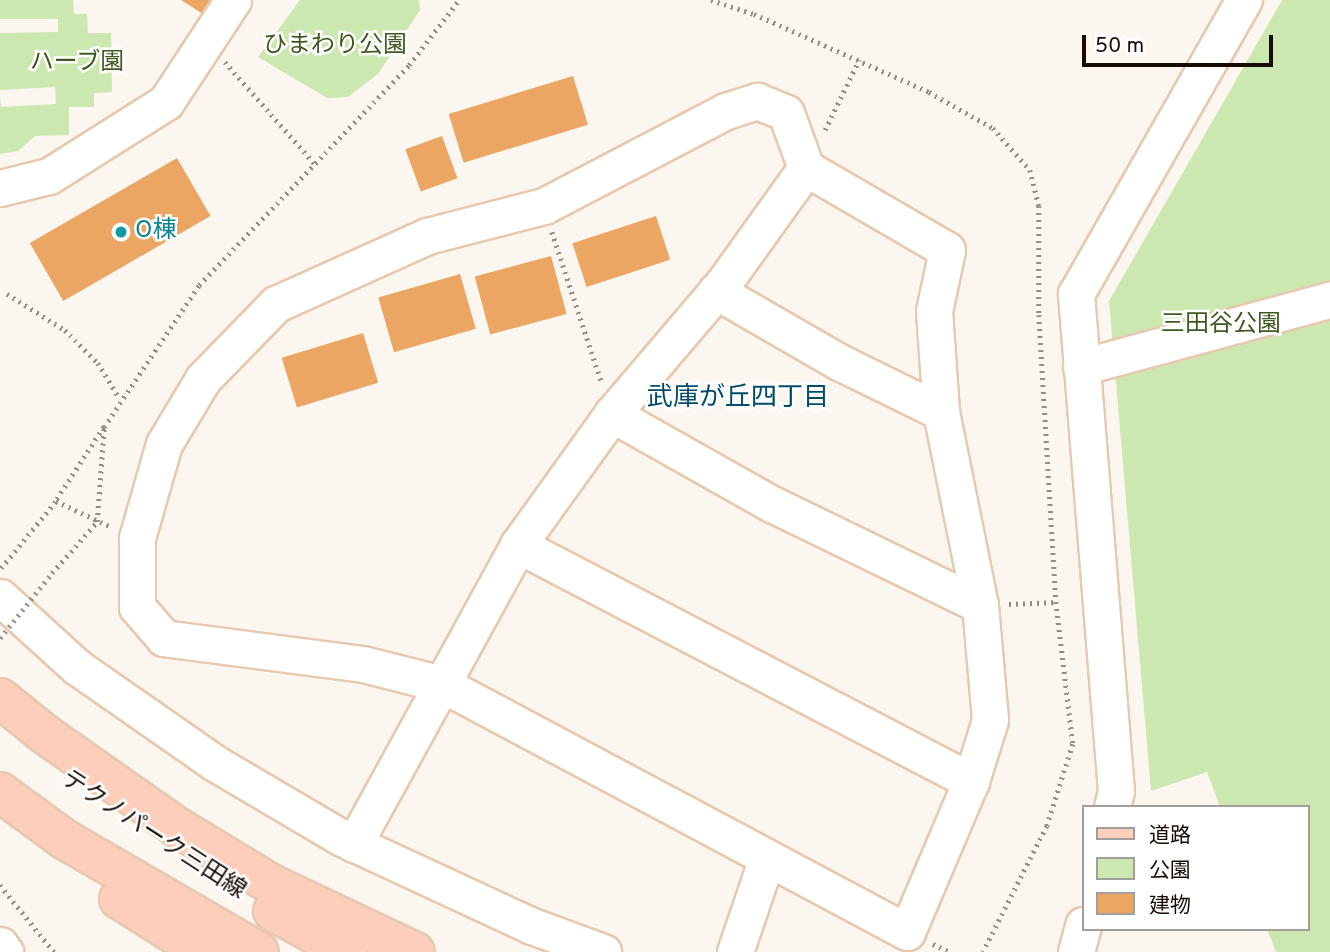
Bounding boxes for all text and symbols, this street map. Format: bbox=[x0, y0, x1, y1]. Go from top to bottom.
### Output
scale bar bbox=[1085, 21, 1276, 65]
park label: ひまわり公園 bbox=[263, 33, 407, 61]
text: 50 m bbox=[1095, 33, 1144, 60]
park label: ハーブ園 bbox=[29, 50, 125, 78]
place label: O棟 bbox=[135, 218, 177, 246]
marker: O棟 bbox=[113, 224, 129, 240]
park label: 三田谷公園 bbox=[1161, 312, 1281, 340]
district label: 武庫が丘四丁目 bbox=[647, 383, 829, 415]
street label: テクノパーク三田線 bbox=[55, 765, 251, 907]
legend bbox=[1082, 805, 1309, 931]
text: 道路 bbox=[1149, 823, 1191, 850]
text: 公園 bbox=[1149, 858, 1191, 885]
text: 建物 bbox=[1149, 893, 1191, 920]

